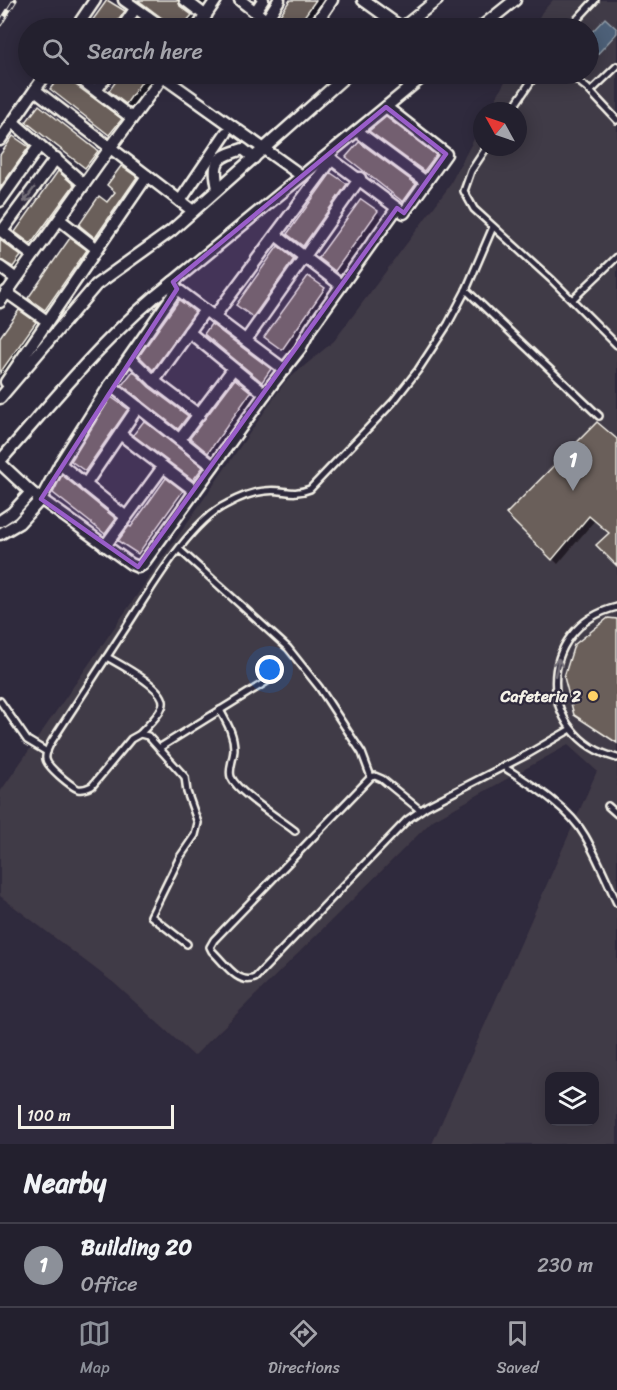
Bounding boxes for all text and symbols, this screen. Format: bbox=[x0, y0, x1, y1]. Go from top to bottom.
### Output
search box bbox=[18, 18, 599, 84]
text: Search here bbox=[87, 32, 203, 71]
icon: search bbox=[39, 35, 72, 68]
north arrow bbox=[473, 102, 527, 156]
one-way arrow bbox=[23, 186, 35, 202]
pin: 1 bbox=[554, 442, 592, 491]
your location bbox=[255, 655, 284, 684]
one-way arrow bbox=[552, 658, 564, 677]
place label: Cafeteria 2 bbox=[500, 682, 582, 711]
marker: Cafeteria 2 bbox=[586, 689, 600, 703]
map controls bbox=[545, 1072, 599, 1126]
button: layers bbox=[545, 1072, 599, 1126]
text: 100 m bbox=[27, 1101, 71, 1130]
scale bar bbox=[18, 1102, 174, 1130]
text: Nearby bbox=[24, 1160, 106, 1206]
text: Building 20 bbox=[81, 1228, 192, 1267]
text: 1 bbox=[39, 1248, 48, 1283]
text: 230 m bbox=[537, 1248, 593, 1283]
text: Office bbox=[81, 1267, 137, 1302]
tab: Map bbox=[78, 1317, 111, 1382]
tab: Directions bbox=[268, 1317, 340, 1382]
tab: Saved bbox=[496, 1317, 539, 1382]

